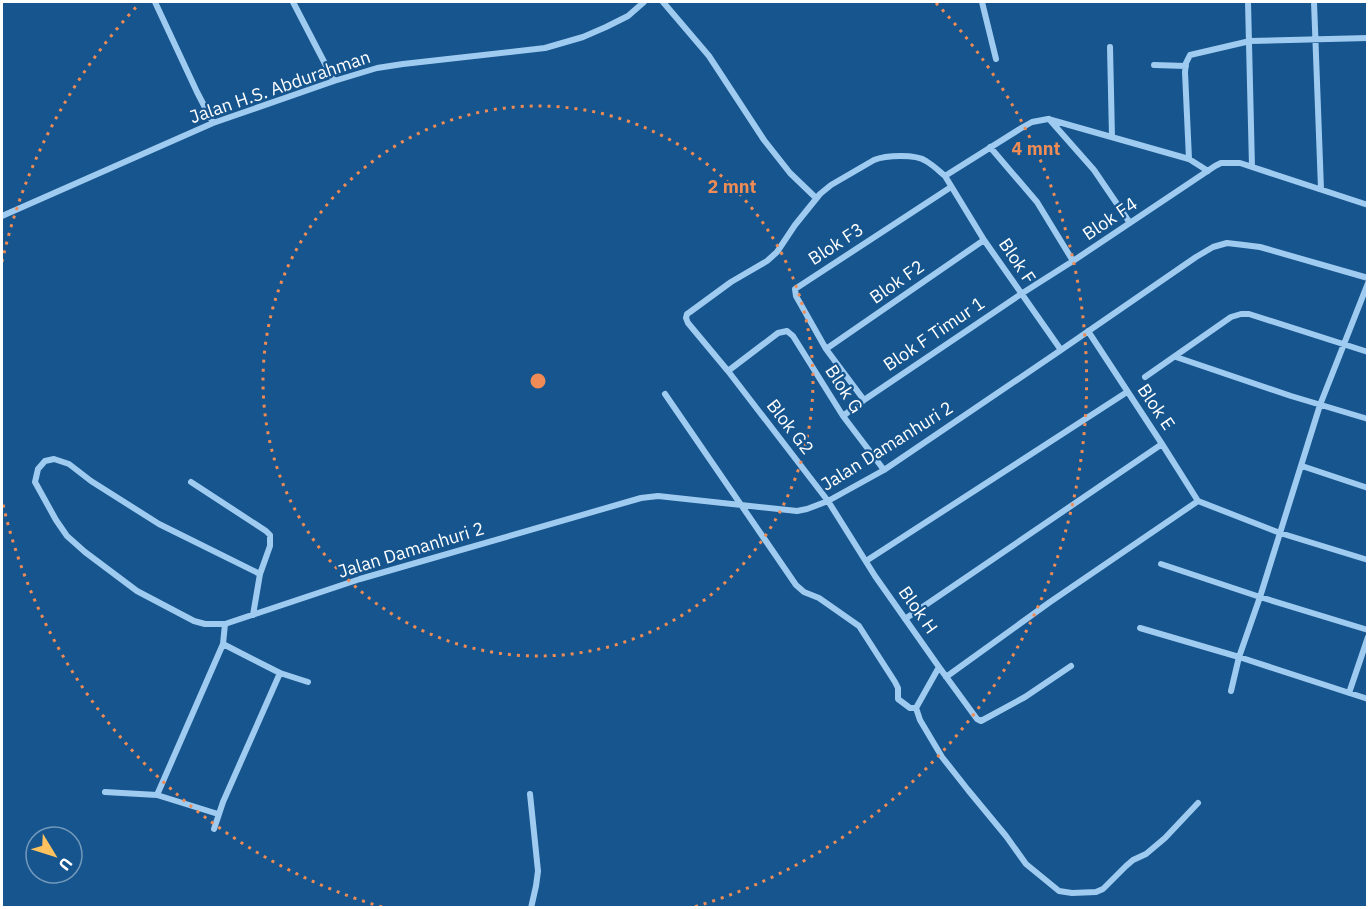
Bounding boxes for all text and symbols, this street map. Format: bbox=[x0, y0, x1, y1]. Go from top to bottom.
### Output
street label: Jalan H.S. Abdurahman bbox=[186, 45, 373, 128]
text: 4 mnt bbox=[1012, 137, 1060, 160]
text: 2 mnt bbox=[708, 175, 756, 198]
street label: Blok F4 bbox=[1078, 192, 1142, 245]
street label: Blok F3 bbox=[804, 217, 868, 270]
street label: Blok F bbox=[994, 233, 1041, 288]
street label: Blok F2 bbox=[865, 255, 928, 309]
street label: Blok F Timur 1 bbox=[879, 291, 989, 376]
street label: Blok G bbox=[820, 360, 868, 417]
centre of rings bbox=[528, 371, 548, 391]
street label: Blok E bbox=[1133, 379, 1180, 434]
street label: Blok G2 bbox=[762, 394, 819, 459]
street label: Jalan Damanhuri 2 bbox=[816, 396, 957, 496]
street label: Jalan Damanhuri 2 bbox=[335, 516, 487, 583]
street label: Blok H bbox=[894, 581, 943, 638]
north arrow bbox=[24, 825, 84, 885]
text: U bbox=[55, 854, 77, 875]

